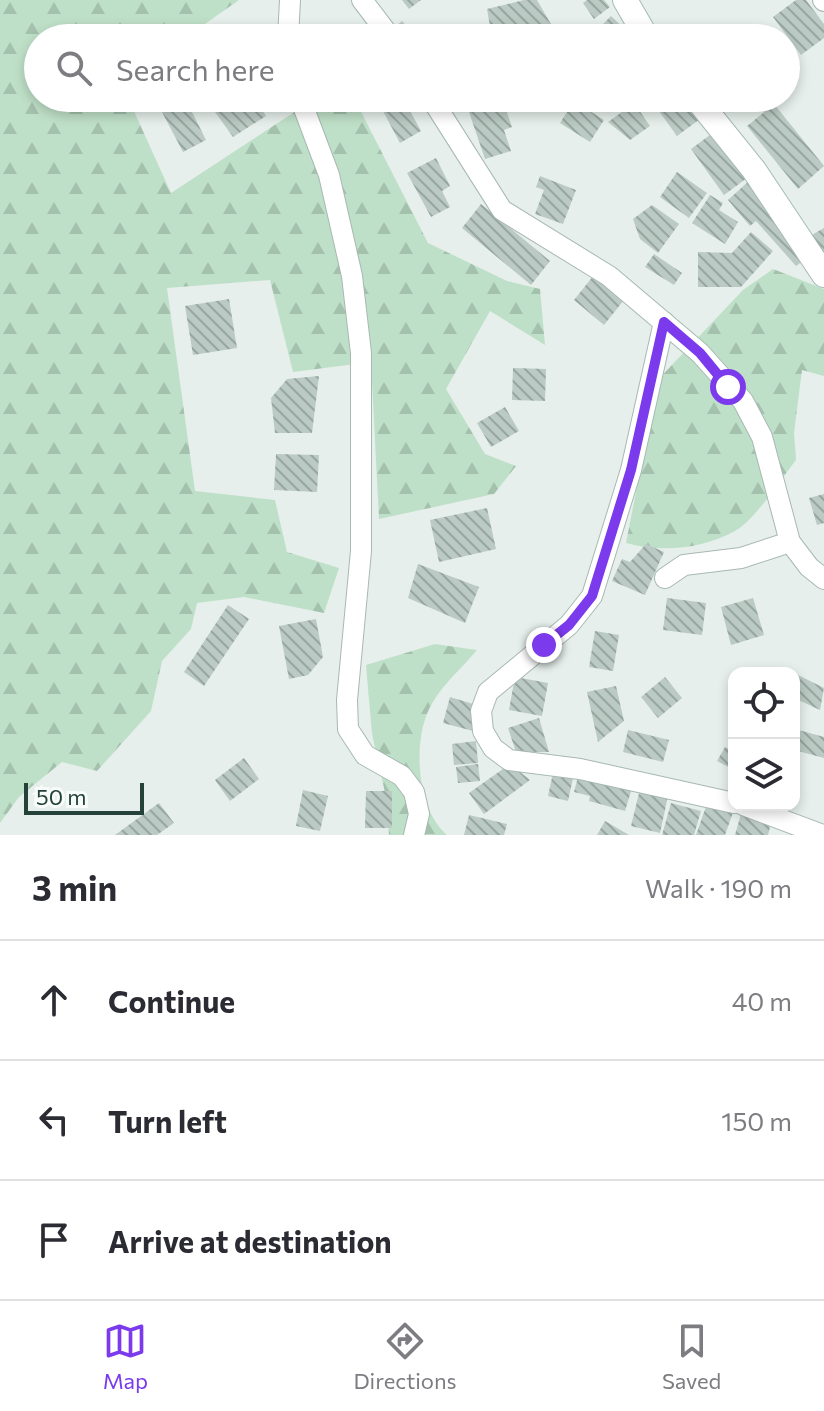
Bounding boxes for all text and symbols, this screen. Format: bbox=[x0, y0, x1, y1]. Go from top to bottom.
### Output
search box bbox=[24, 24, 800, 112]
icon: search bbox=[52, 46, 96, 90]
text: Search here bbox=[116, 50, 275, 87]
route start bbox=[710, 369, 746, 405]
route end bbox=[526, 627, 562, 663]
map controls bbox=[728, 667, 800, 811]
button: locate bbox=[728, 667, 800, 739]
button: layers bbox=[728, 739, 800, 811]
scale bar bbox=[24, 779, 144, 815]
text: 50 m bbox=[36, 783, 86, 810]
text: 3 min bbox=[32, 866, 117, 908]
text: Walk · 190 m bbox=[645, 872, 792, 903]
icon: ahead bbox=[32, 978, 76, 1022]
text: Continue bbox=[108, 982, 235, 1019]
text: 40 m bbox=[732, 985, 792, 1016]
icon: left bbox=[32, 1098, 76, 1142]
text: Turn left bbox=[108, 1102, 227, 1139]
text: 150 m bbox=[721, 1105, 792, 1136]
icon: arrive bbox=[32, 1218, 76, 1262]
text: Arrive at destination bbox=[108, 1222, 392, 1259]
tab: Map bbox=[103, 1319, 148, 1394]
tab: Directions bbox=[353, 1319, 457, 1394]
tab: Saved bbox=[662, 1319, 721, 1394]

